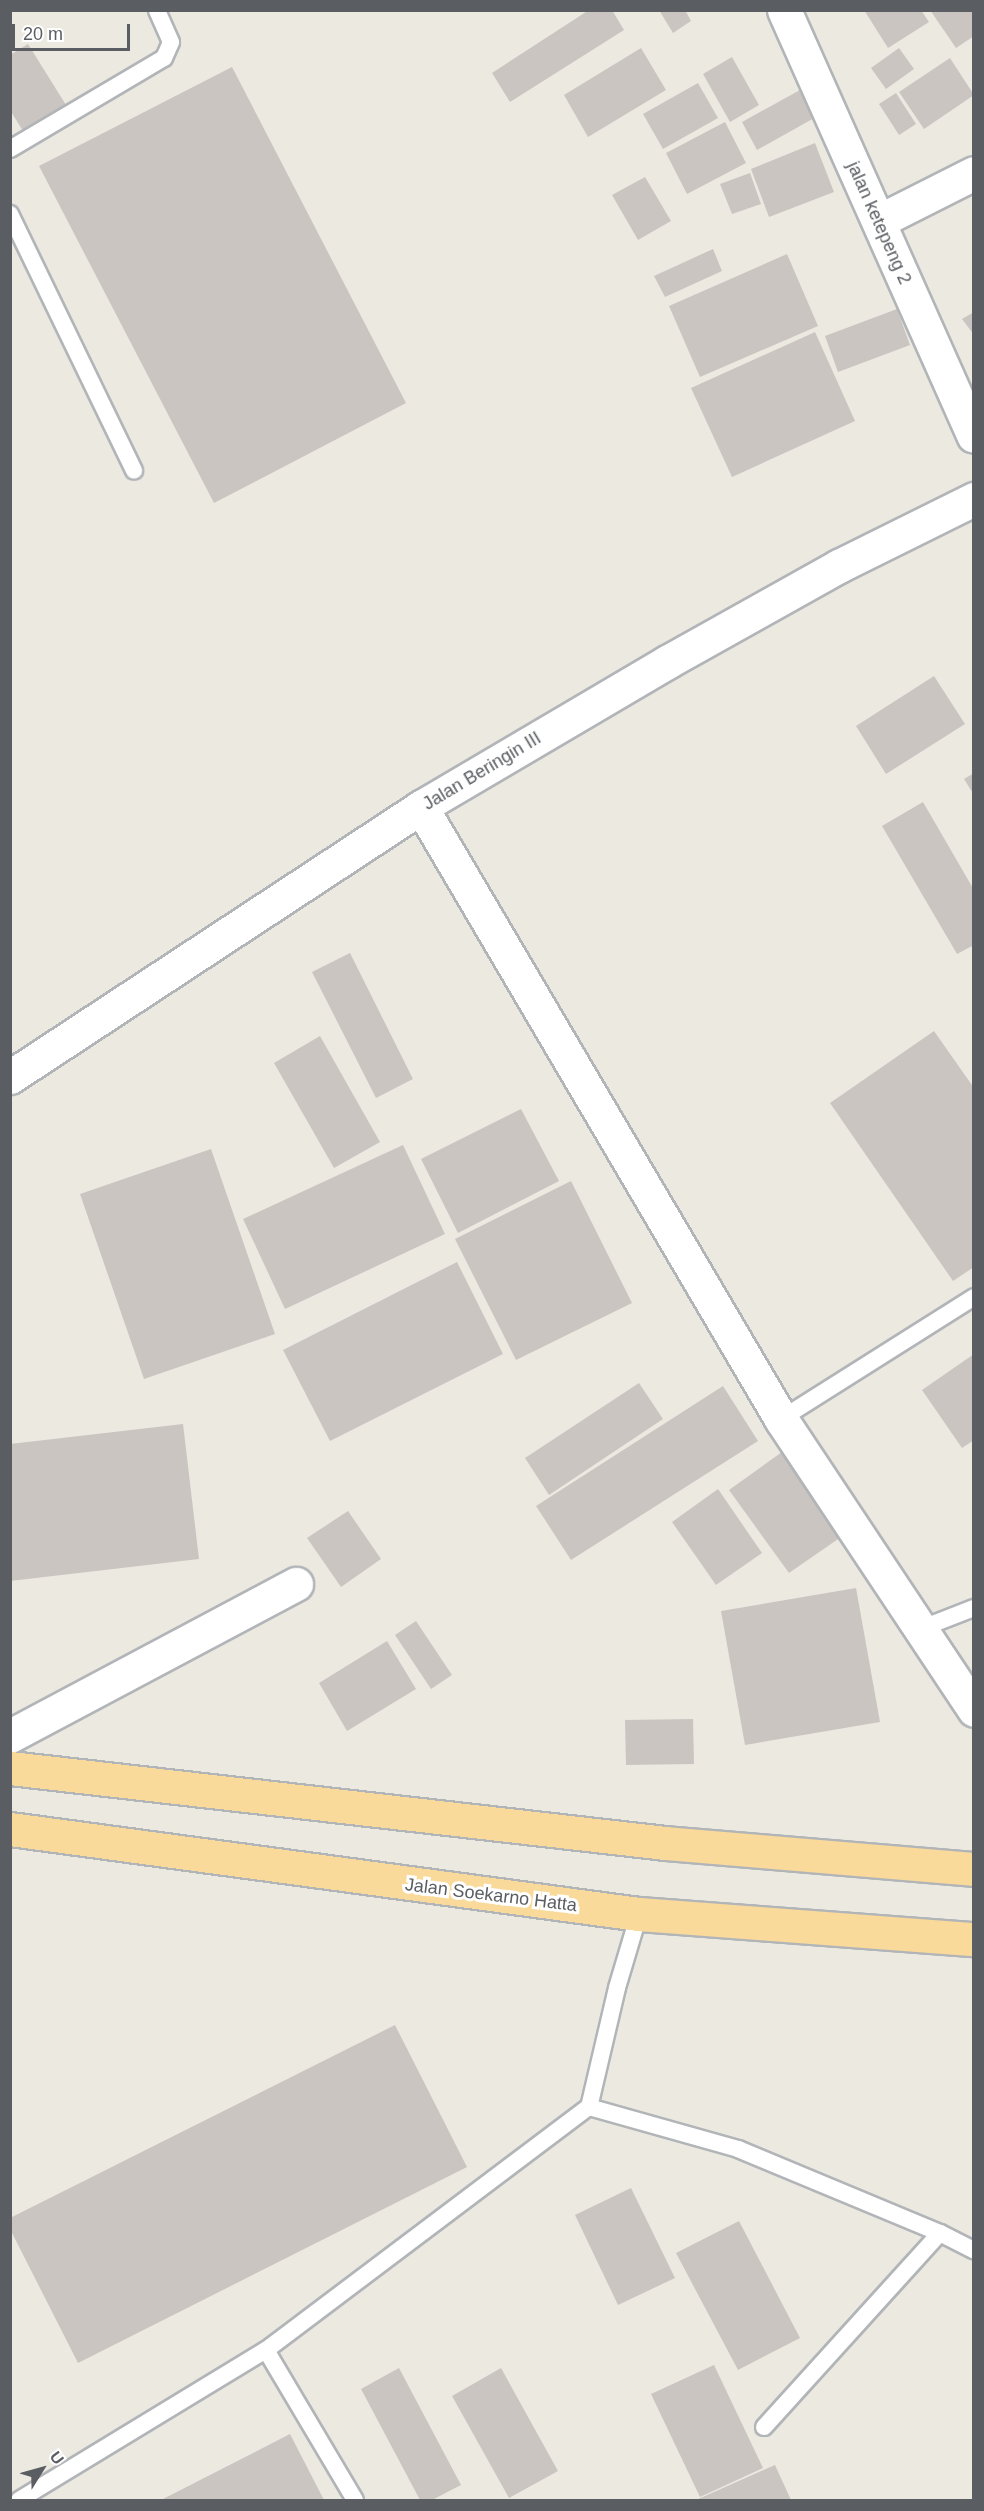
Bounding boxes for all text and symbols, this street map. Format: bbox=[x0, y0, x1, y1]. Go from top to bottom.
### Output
scale bar bbox=[15, 12, 134, 50]
text: 20 m bbox=[23, 24, 63, 44]
street label: jalan ketepeng 2 bbox=[842, 158, 916, 288]
street label: Jalan Beringin III bbox=[419, 727, 545, 815]
street label: Jalan Soekarno Hatta bbox=[404, 1874, 578, 1916]
north arrow bbox=[12, 2439, 72, 2499]
text: U bbox=[47, 2448, 67, 2468]

